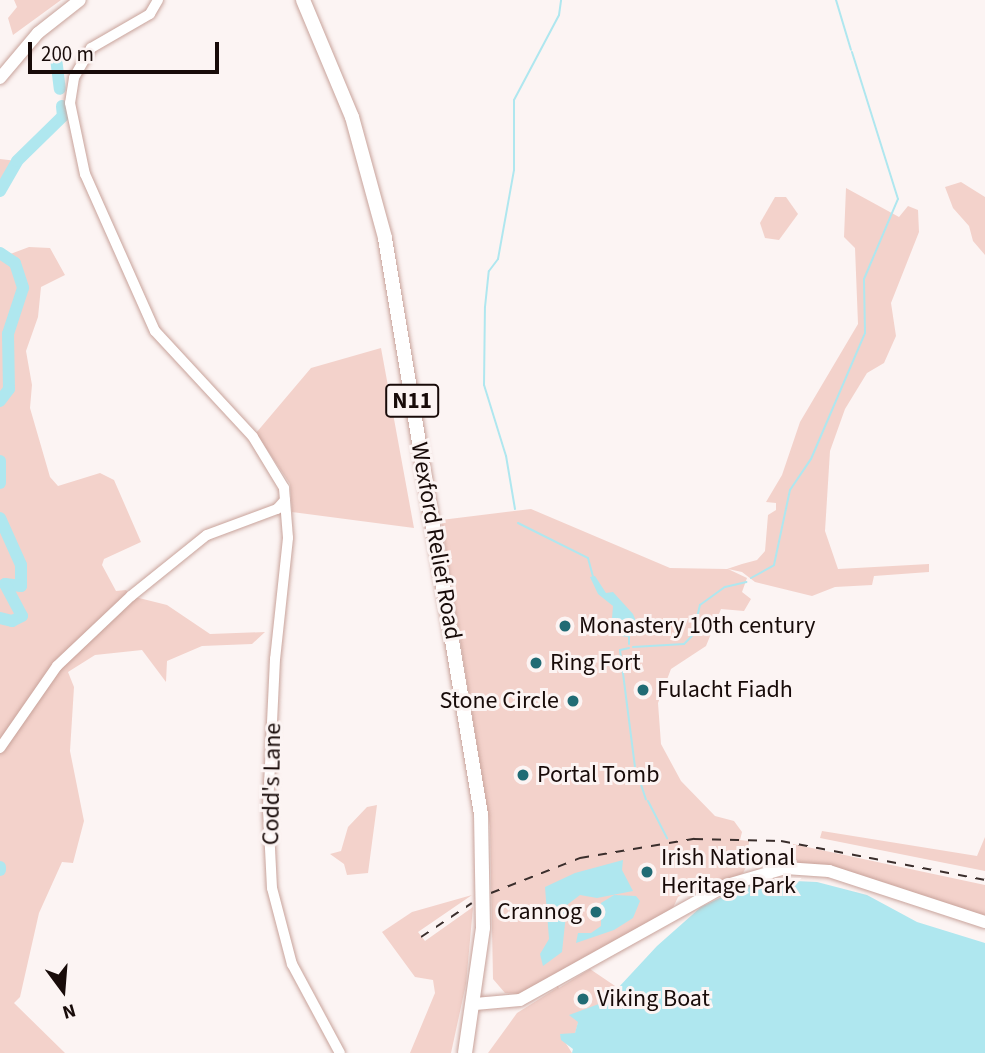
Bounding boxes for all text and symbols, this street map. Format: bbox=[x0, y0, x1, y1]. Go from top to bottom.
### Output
scale bar bbox=[32, 28, 222, 72]
text: 200 m bbox=[41, 39, 94, 69]
road number: N11 bbox=[384, 382, 440, 420]
street label: Wexford Relief Road bbox=[404, 440, 468, 642]
place label: Monastery 10th century bbox=[579, 612, 815, 640]
marker: Monastery 10th century bbox=[557, 618, 573, 634]
place label: Ring Fort bbox=[550, 649, 641, 677]
marker: Ring Fort bbox=[528, 655, 544, 671]
place label: Fulacht Fiadh bbox=[657, 676, 793, 704]
marker: Fulacht Fiadh bbox=[635, 682, 651, 698]
place label: Stone Circle bbox=[439, 687, 559, 715]
marker: Stone Circle bbox=[565, 693, 581, 709]
street label: Codd's Lane bbox=[257, 723, 287, 845]
place label: Portal Tomb bbox=[537, 761, 659, 789]
marker: Portal Tomb bbox=[515, 767, 531, 783]
place label: Irish National Heritage Park bbox=[661, 844, 796, 900]
marker: Irish National Heritage Park bbox=[639, 864, 655, 880]
place label: Crannog bbox=[497, 898, 582, 926]
marker: Crannog bbox=[588, 904, 604, 920]
north arrow bbox=[28, 955, 98, 1025]
place label: Viking Boat bbox=[597, 985, 710, 1013]
marker: Viking Boat bbox=[575, 991, 591, 1007]
text: N bbox=[59, 996, 79, 1025]

